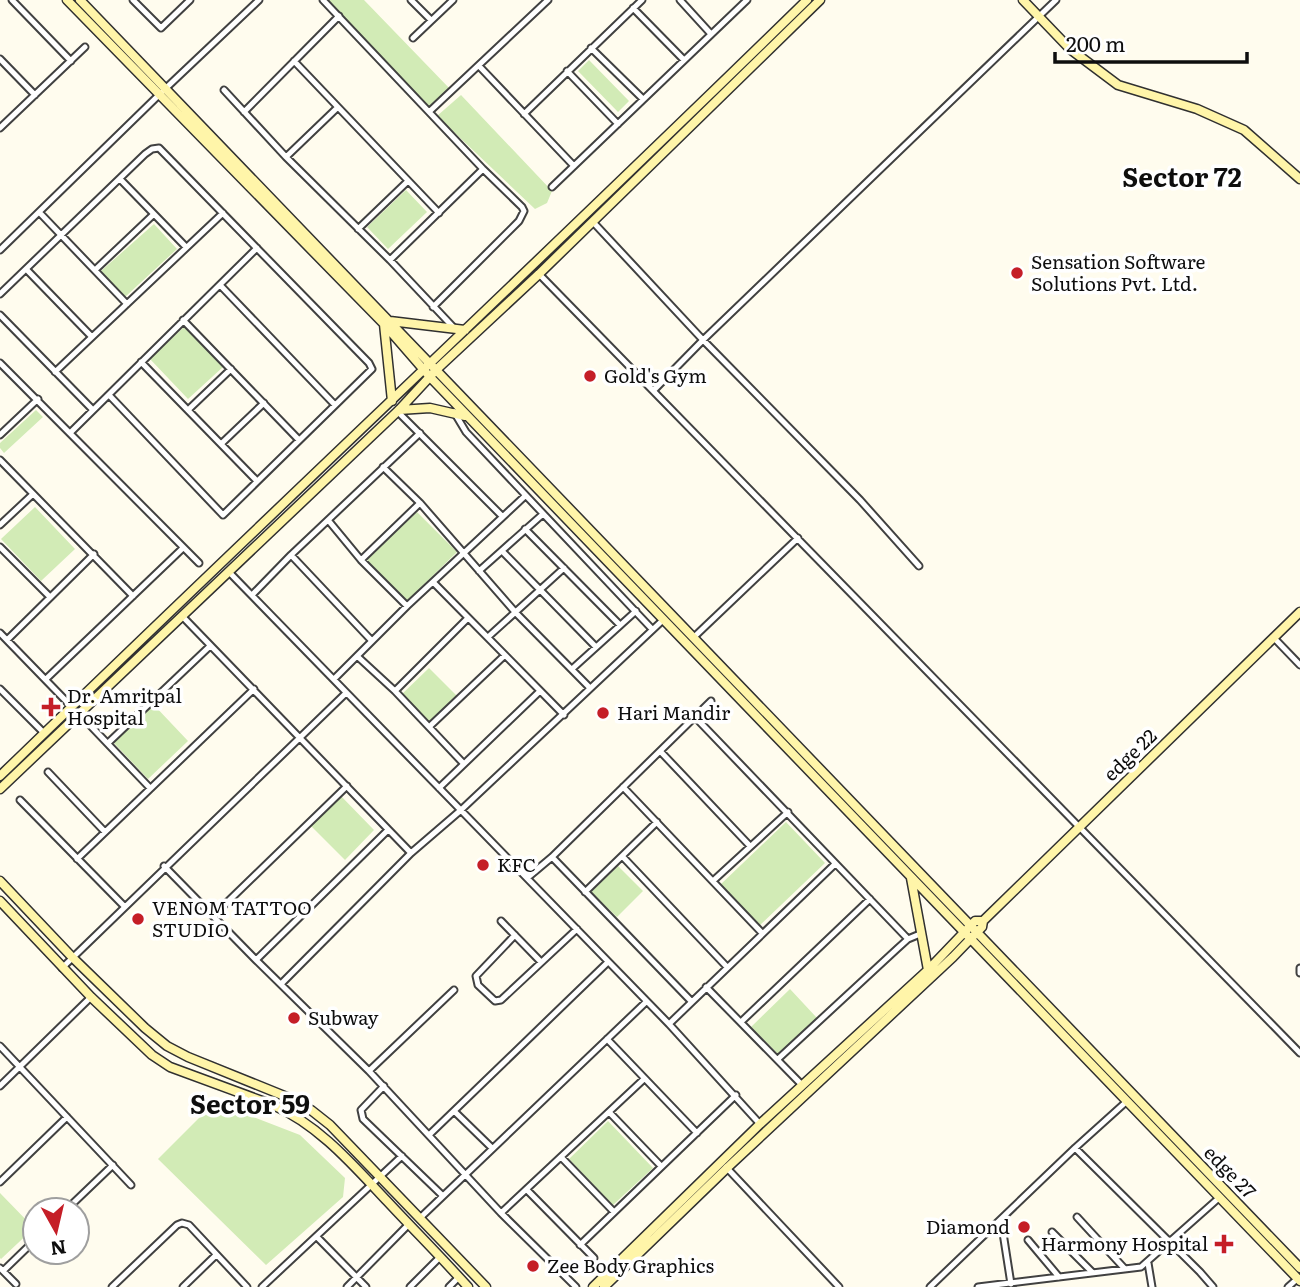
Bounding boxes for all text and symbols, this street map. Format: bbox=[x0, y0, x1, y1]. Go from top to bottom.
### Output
scale bar bbox=[1055, 21, 1248, 65]
text: 200 m bbox=[1066, 27, 1126, 58]
district label: Sector 72 bbox=[1122, 156, 1242, 195]
place label: Sensation Software Solutions Pvt. Ltd. bbox=[1031, 247, 1206, 297]
marker: Sensation Software Solutions Pvt. Ltd. bbox=[1009, 265, 1025, 281]
place label: Gold's Gym bbox=[604, 361, 707, 389]
marker: Gold's Gym bbox=[582, 368, 598, 384]
place label: Dr. Amritpal Hospital bbox=[67, 681, 182, 731]
marker: Dr. Amritpal Hospital bbox=[41, 697, 61, 717]
place label: Hari Mandir bbox=[617, 698, 730, 726]
marker: Hari Mandir bbox=[595, 705, 611, 721]
street label: edge 22 bbox=[1096, 722, 1162, 787]
place label: KFC bbox=[497, 850, 536, 878]
marker: KFC bbox=[475, 857, 491, 873]
place label: VENOM TATTOO STUDIO bbox=[152, 893, 312, 943]
marker: VENOM TATTOO STUDIO bbox=[130, 911, 146, 927]
place label: Subway bbox=[308, 1003, 379, 1031]
marker: Subway bbox=[286, 1010, 302, 1026]
district label: Sector 59 bbox=[190, 1083, 310, 1122]
street label: edge 27 bbox=[1198, 1138, 1263, 1204]
north arrow bbox=[21, 1196, 91, 1266]
place label: Diamond bbox=[926, 1212, 1010, 1240]
marker: Diamond bbox=[1016, 1219, 1032, 1235]
place label: Harmony Hospital bbox=[1041, 1229, 1208, 1257]
text: N bbox=[49, 1234, 68, 1264]
marker: Harmony Hospital bbox=[1214, 1234, 1234, 1254]
place label: Zee Body Graphics bbox=[547, 1251, 715, 1279]
marker: Zee Body Graphics bbox=[525, 1258, 541, 1274]

